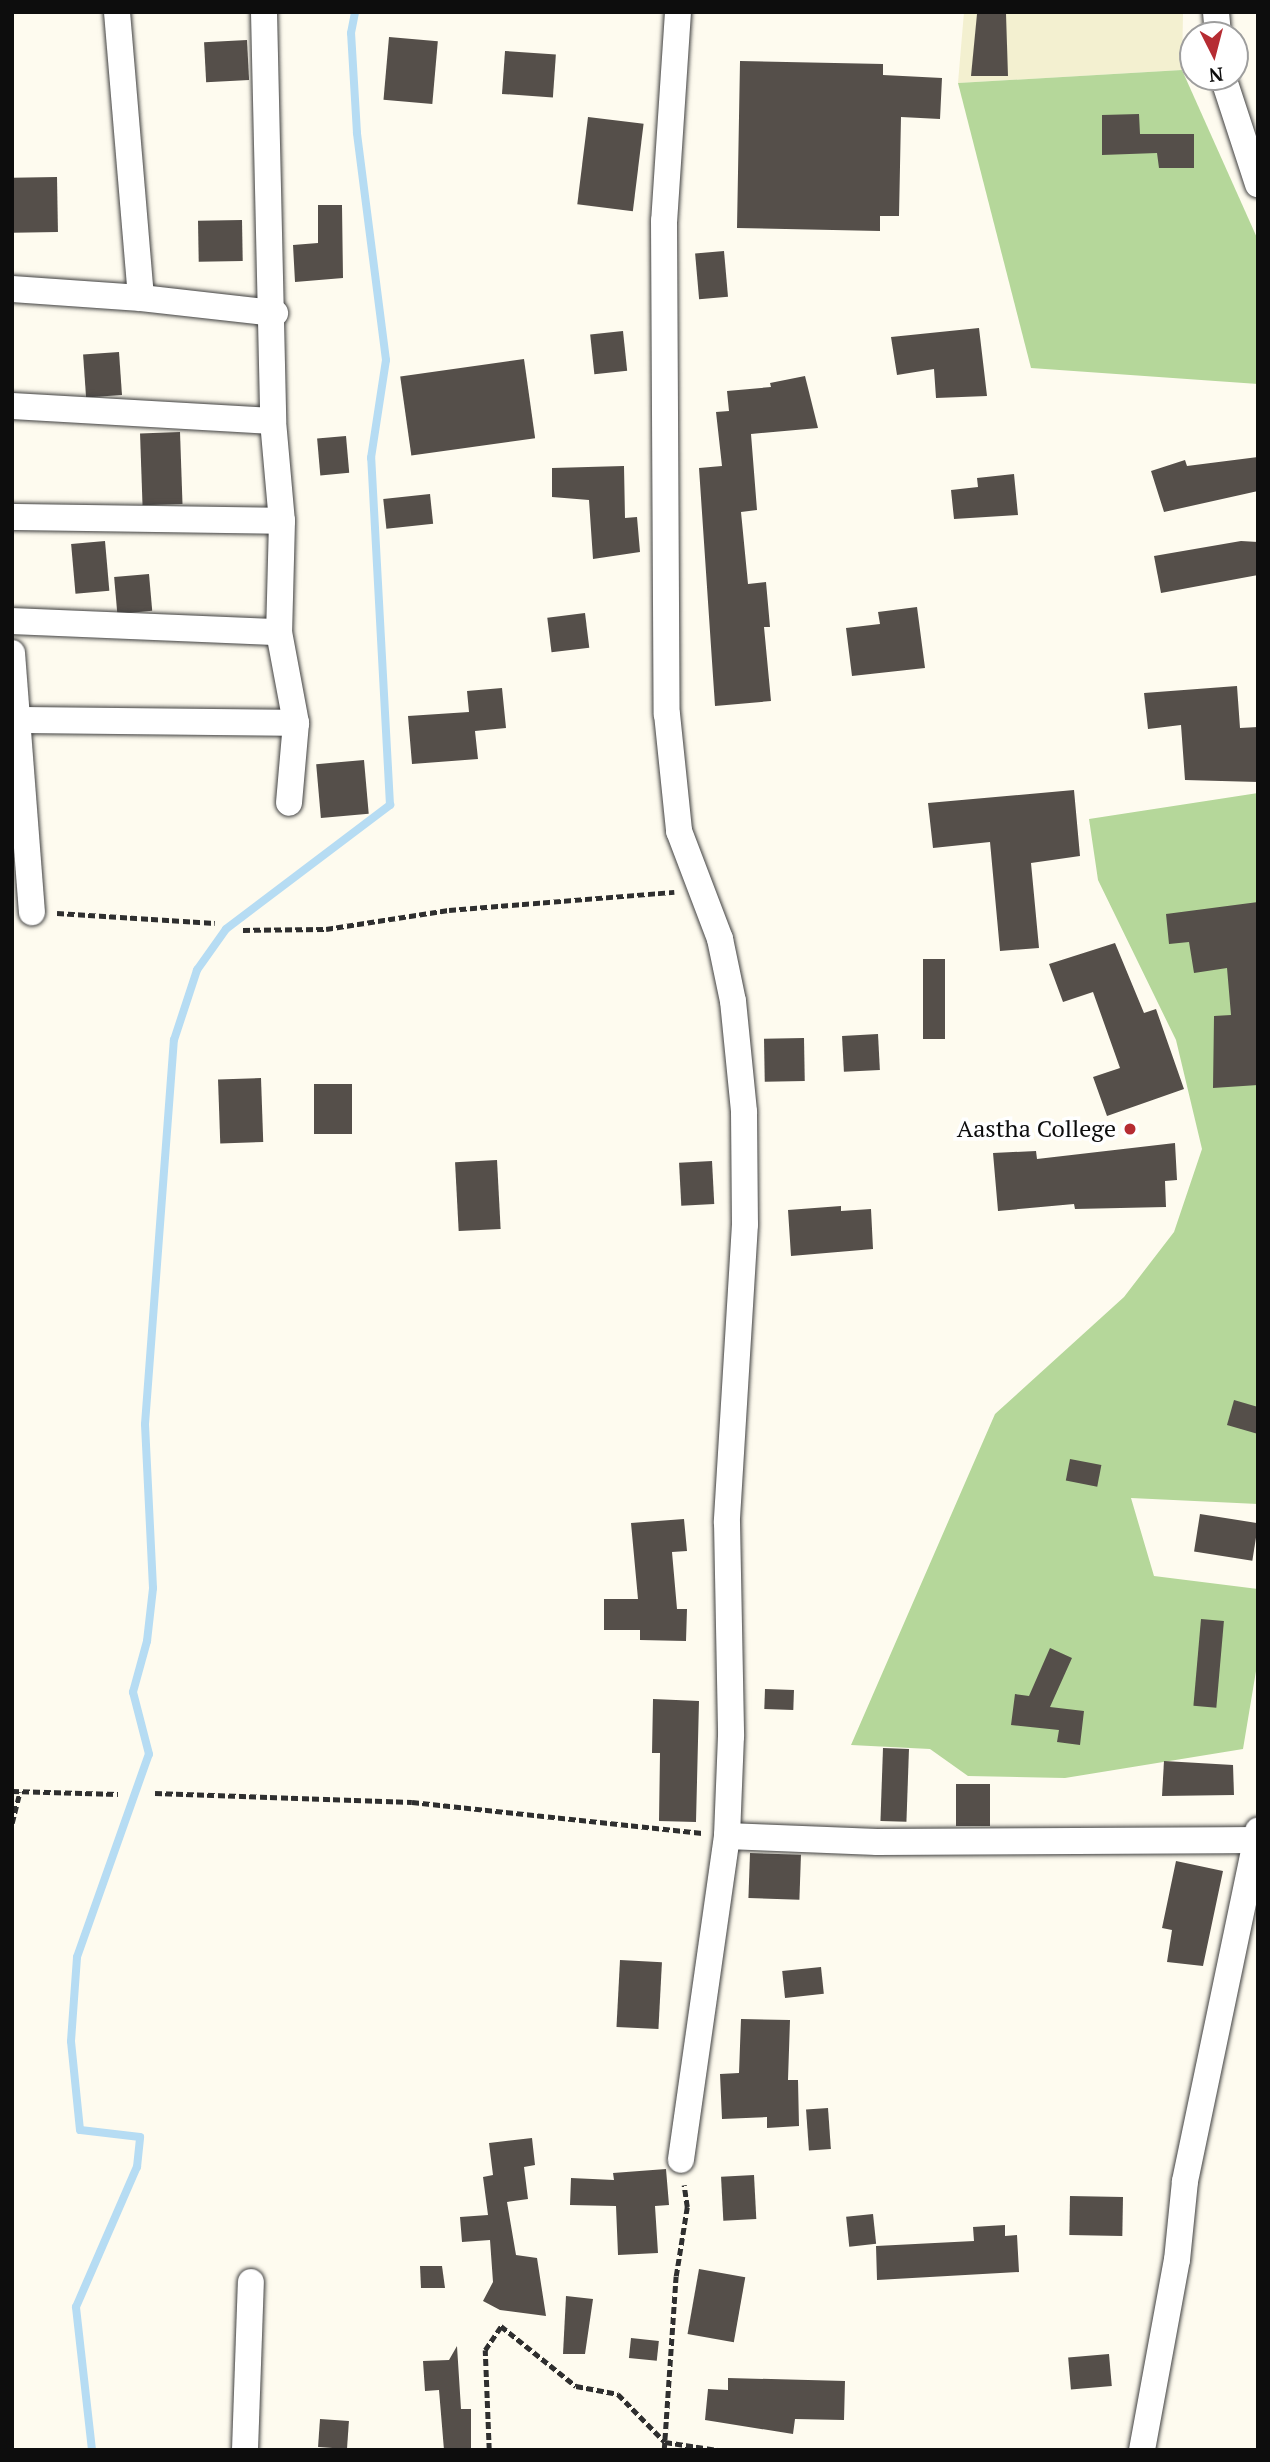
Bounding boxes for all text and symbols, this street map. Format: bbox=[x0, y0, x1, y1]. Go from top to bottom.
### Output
north arrow bbox=[1179, 21, 1249, 91]
text: N bbox=[1208, 62, 1225, 89]
place label: Aastha College bbox=[957, 1115, 1116, 1143]
marker: Aastha College bbox=[1122, 1121, 1138, 1137]

